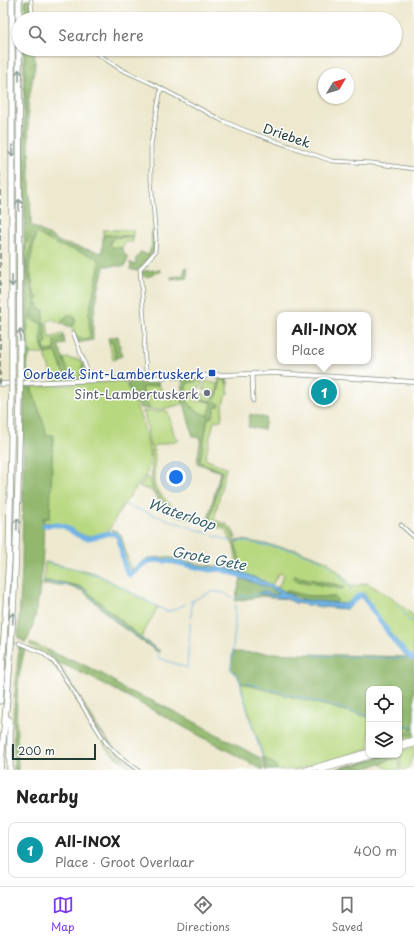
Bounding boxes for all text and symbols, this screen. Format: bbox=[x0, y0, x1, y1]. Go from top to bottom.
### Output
search box bbox=[12, 12, 402, 56]
icon: search bbox=[26, 23, 48, 45]
text: Search here bbox=[58, 23, 144, 46]
north arrow bbox=[318, 68, 354, 104]
one-way arrow bbox=[15, 69, 23, 82]
street label: Driebek bbox=[261, 118, 313, 152]
one-way arrow bbox=[8, 144, 16, 157]
one-way arrow bbox=[15, 199, 23, 212]
one-way arrow bbox=[8, 274, 16, 287]
popup bbox=[277, 312, 371, 364]
text: All-INOX bbox=[291, 317, 357, 340]
one-way arrow bbox=[16, 329, 24, 342]
text: Place bbox=[291, 340, 325, 359]
place label: Oorbeek Sint-Lambertuskerk bbox=[23, 364, 204, 383]
marker: Oorbeek Sint-Lambertuskerk bbox=[207, 368, 217, 378]
pin: 1 bbox=[311, 377, 337, 407]
place label: Sint-Lambertuskerk bbox=[74, 384, 199, 403]
marker: Sint-Lambertuskerk bbox=[202, 388, 212, 398]
your location bbox=[166, 467, 186, 487]
water label: Waterloop bbox=[145, 493, 219, 536]
one-way arrow bbox=[14, 518, 21, 531]
water label: Grote Gete bbox=[170, 541, 249, 576]
one-way arrow bbox=[10, 612, 17, 625]
map controls bbox=[366, 686, 402, 758]
button: locate bbox=[366, 686, 402, 722]
button: layers bbox=[366, 722, 402, 758]
scale bar bbox=[12, 742, 96, 761]
text: 200 m bbox=[18, 742, 55, 759]
text: Nearby bbox=[16, 783, 78, 809]
text: All-INOX bbox=[55, 829, 120, 852]
text: 1 bbox=[27, 841, 33, 860]
text: 400 m bbox=[354, 841, 397, 860]
text: Place · Groot Overlaar bbox=[55, 852, 194, 871]
tab: Map bbox=[51, 894, 74, 935]
tab: Directions bbox=[176, 894, 230, 935]
tab: Saved bbox=[332, 894, 363, 935]

